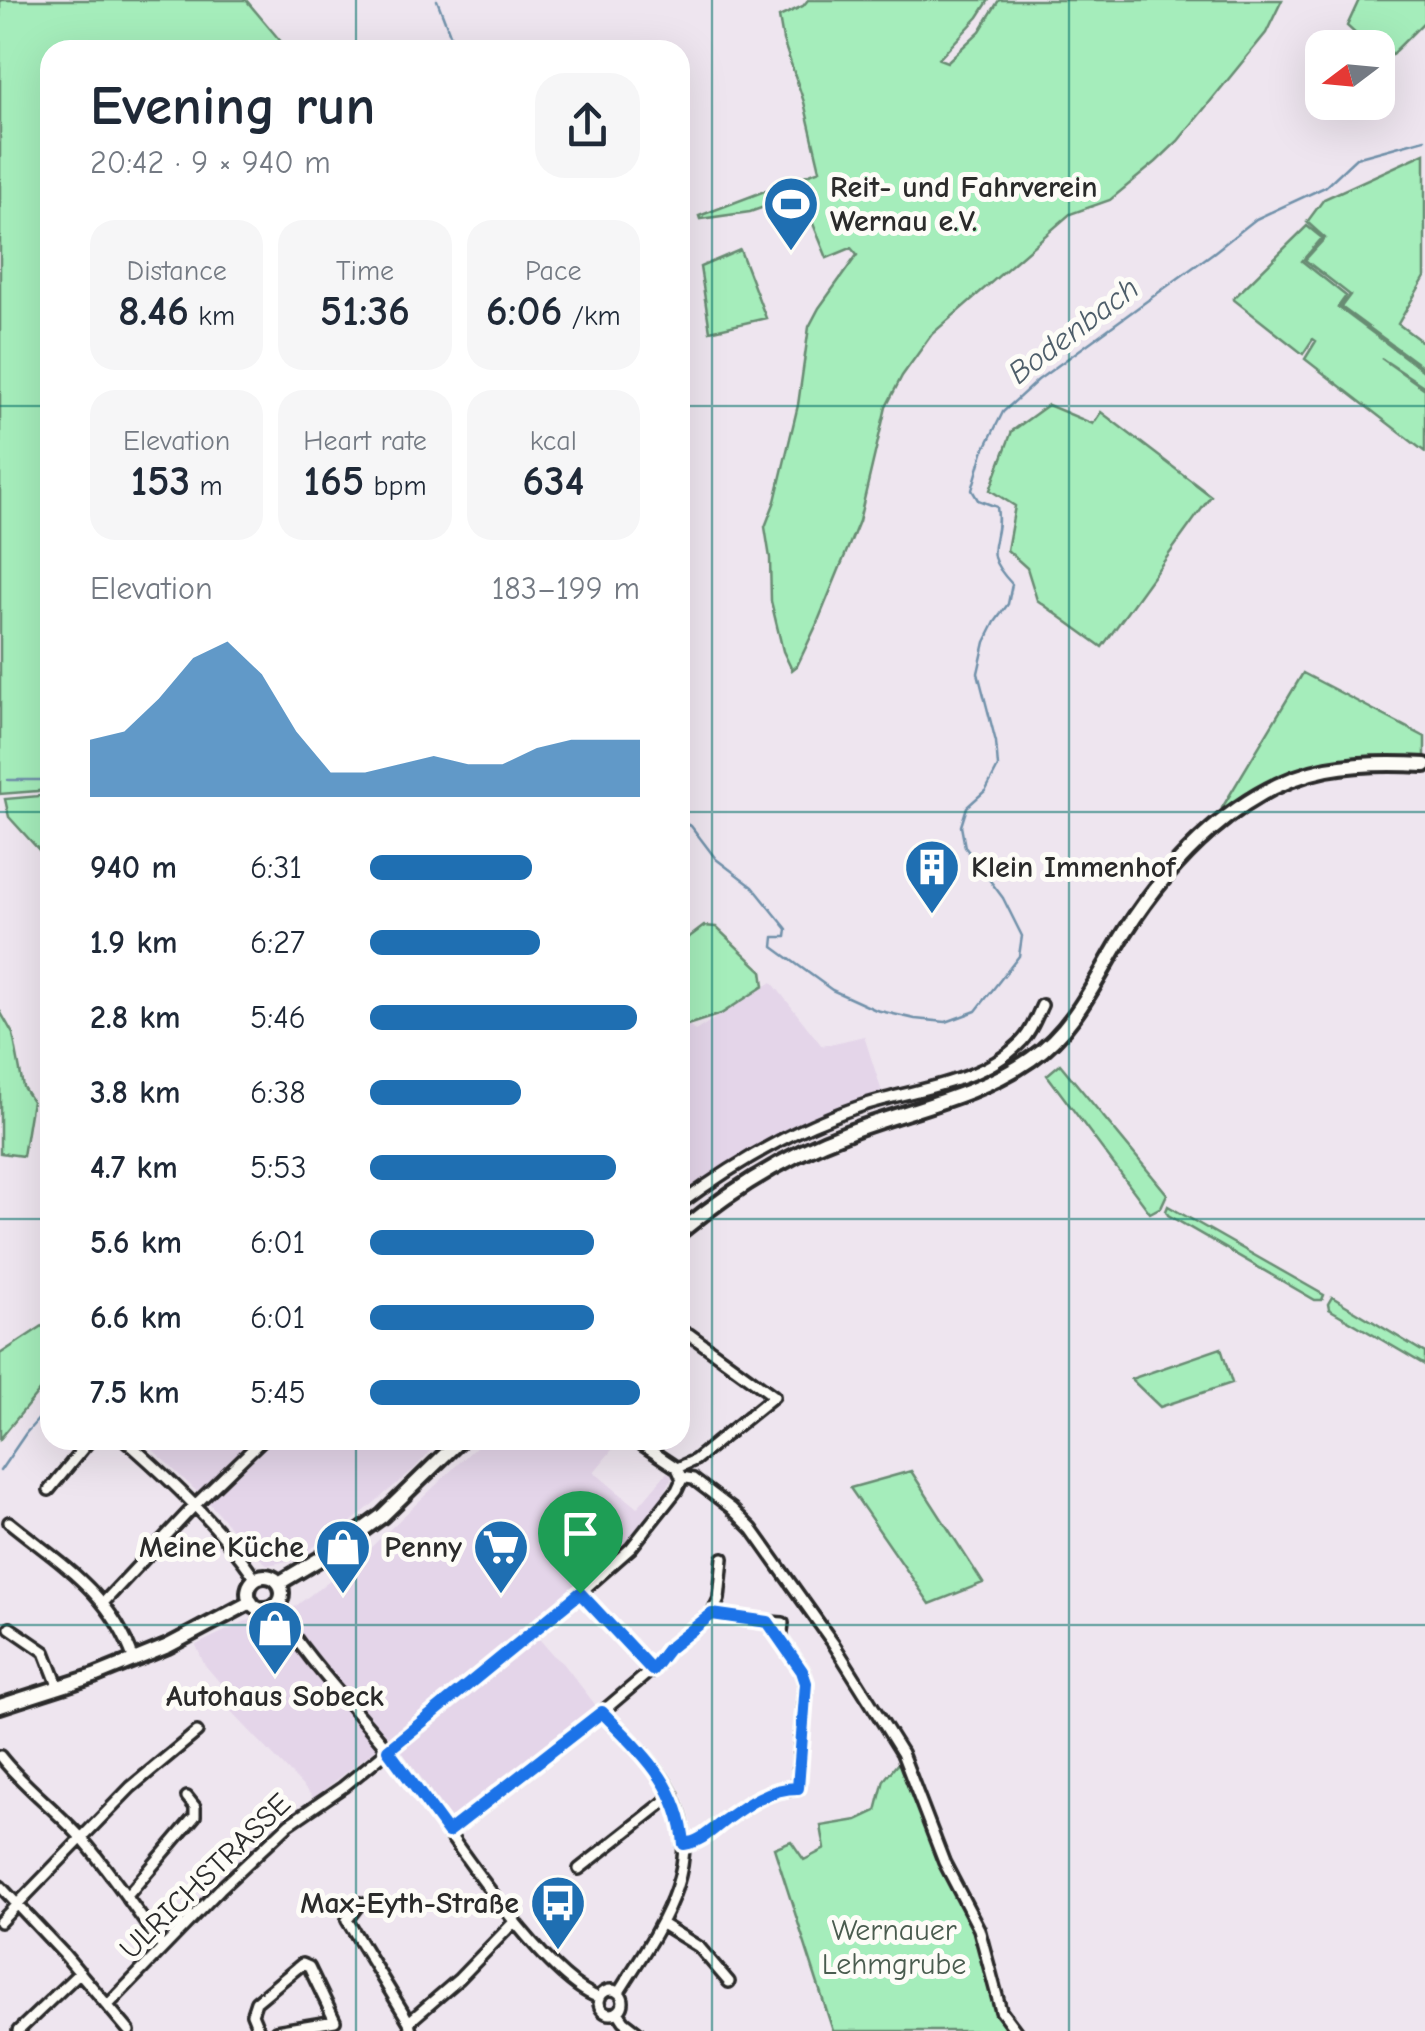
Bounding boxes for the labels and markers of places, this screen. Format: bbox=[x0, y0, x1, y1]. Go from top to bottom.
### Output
place label: Reit- und Fahrverein Wernau e.V. bbox=[830, 170, 1098, 239]
sports icon: Reit- und Fahrverein Wernau e.V. bbox=[761, 174, 821, 253]
building icon: Klein Immenhof bbox=[902, 837, 962, 916]
place label: Klein Immenhof bbox=[971, 850, 1177, 885]
pin bbox=[538, 1491, 623, 1594]
shop icon: Meine Küche bbox=[313, 1517, 373, 1596]
supermarket icon: Penny bbox=[471, 1517, 531, 1596]
place label: Meine Küche bbox=[139, 1530, 304, 1565]
place label: Penny bbox=[384, 1530, 462, 1565]
shop icon: Autohaus Sobeck bbox=[245, 1598, 305, 1677]
place label: Autohaus Sobeck bbox=[166, 1679, 384, 1714]
bus stop icon: Max-Eyth-Straße bbox=[528, 1873, 588, 1952]
place label: Max-Eyth-Straße bbox=[300, 1886, 519, 1921]

